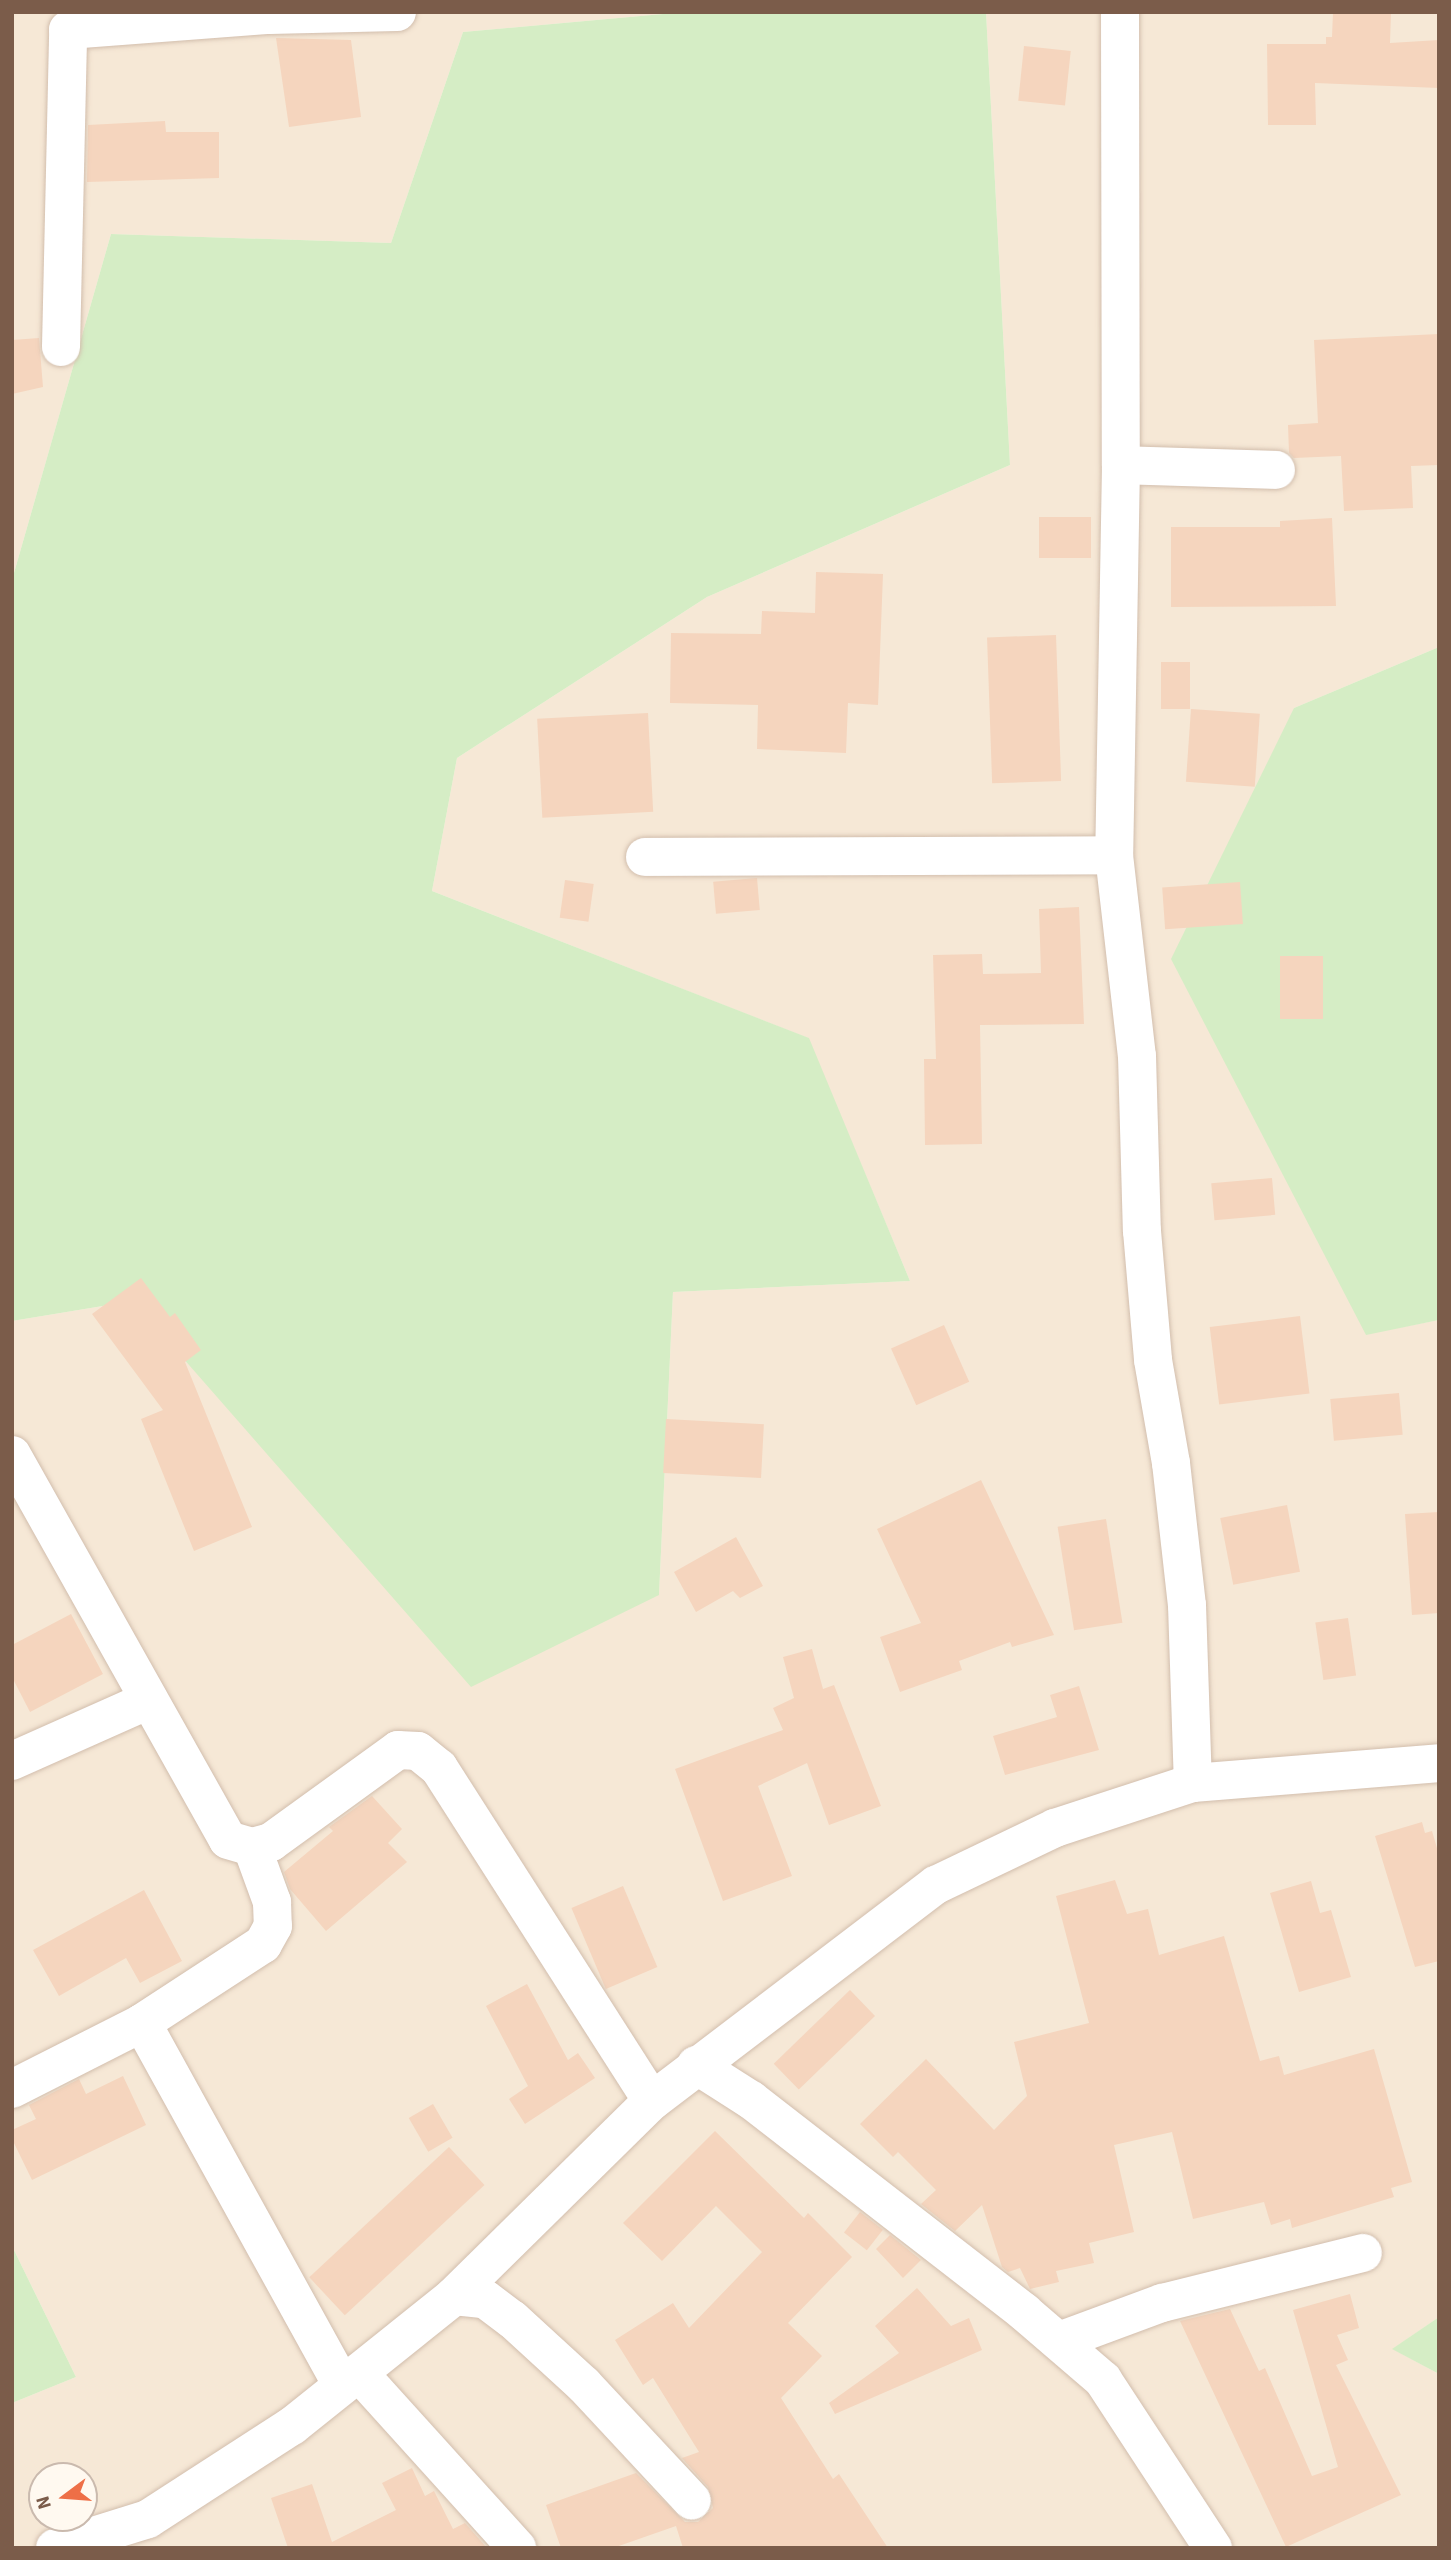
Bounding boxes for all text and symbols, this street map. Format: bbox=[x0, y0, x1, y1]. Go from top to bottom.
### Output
north arrow bbox=[28, 2462, 98, 2532]
text: N bbox=[30, 2493, 59, 2512]

